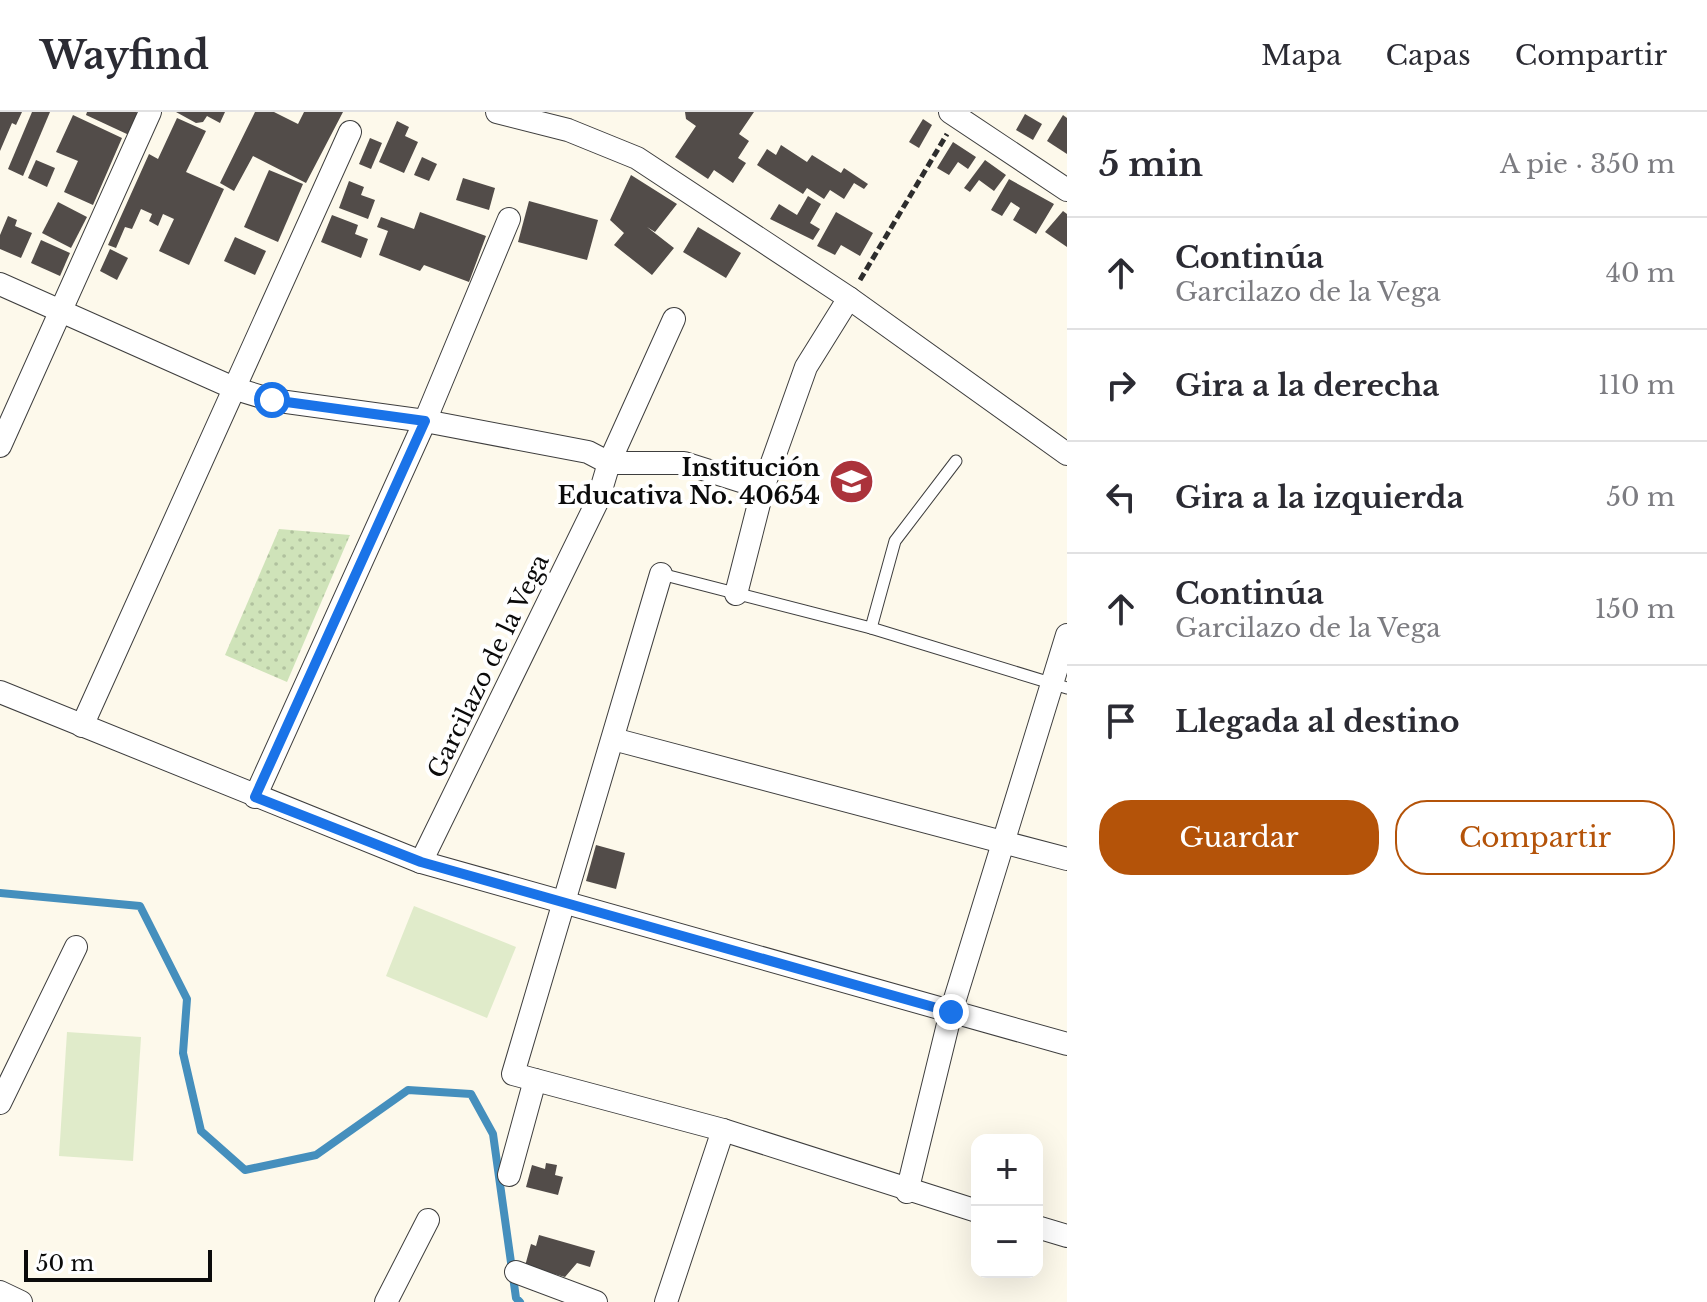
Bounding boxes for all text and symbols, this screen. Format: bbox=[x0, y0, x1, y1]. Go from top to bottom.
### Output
text: Wayfind bbox=[40, 32, 209, 79]
text: Mapa bbox=[1261, 38, 1342, 73]
text: Capas bbox=[1386, 38, 1471, 73]
text: Compartir bbox=[1515, 38, 1667, 73]
text: 5 min bbox=[1099, 143, 1203, 185]
text: A pie · 350 m bbox=[1500, 148, 1675, 180]
text: Continúa bbox=[1175, 239, 1324, 276]
icon: ahead bbox=[1099, 251, 1143, 295]
text: 40 m bbox=[1606, 257, 1675, 289]
text: Garcilazo de la Vega bbox=[1175, 276, 1441, 308]
icon: right bbox=[1099, 363, 1143, 407]
text: Gira a la derecha bbox=[1175, 367, 1440, 404]
text: 110 m bbox=[1598, 369, 1675, 401]
route start bbox=[254, 382, 290, 418]
place label: Institución Educativa No. 40654 bbox=[557, 453, 821, 510]
school or university icon: Institución Educativa No. 40654 bbox=[827, 457, 875, 505]
icon: left bbox=[1099, 475, 1143, 519]
text: Gira a la izquierda bbox=[1175, 479, 1464, 516]
text: 50 m bbox=[1606, 481, 1675, 513]
street label: Garcilazo de la Vega bbox=[421, 549, 555, 783]
text: Continúa bbox=[1175, 575, 1324, 612]
icon: ahead bbox=[1099, 587, 1143, 631]
text: 150 m bbox=[1595, 593, 1675, 625]
text: Garcilazo de la Vega bbox=[1175, 612, 1441, 644]
icon: arrive bbox=[1099, 699, 1143, 743]
text: Llegada al destino bbox=[1175, 703, 1460, 740]
button: Guardar bbox=[1099, 800, 1379, 875]
button: Compartir bbox=[1395, 800, 1675, 875]
route end bbox=[933, 994, 969, 1030]
map controls bbox=[971, 1134, 1043, 1278]
button: + bbox=[971, 1134, 1043, 1206]
button: − bbox=[971, 1206, 1043, 1278]
scale bar bbox=[24, 1246, 212, 1282]
text: 50 m bbox=[36, 1250, 94, 1277]

